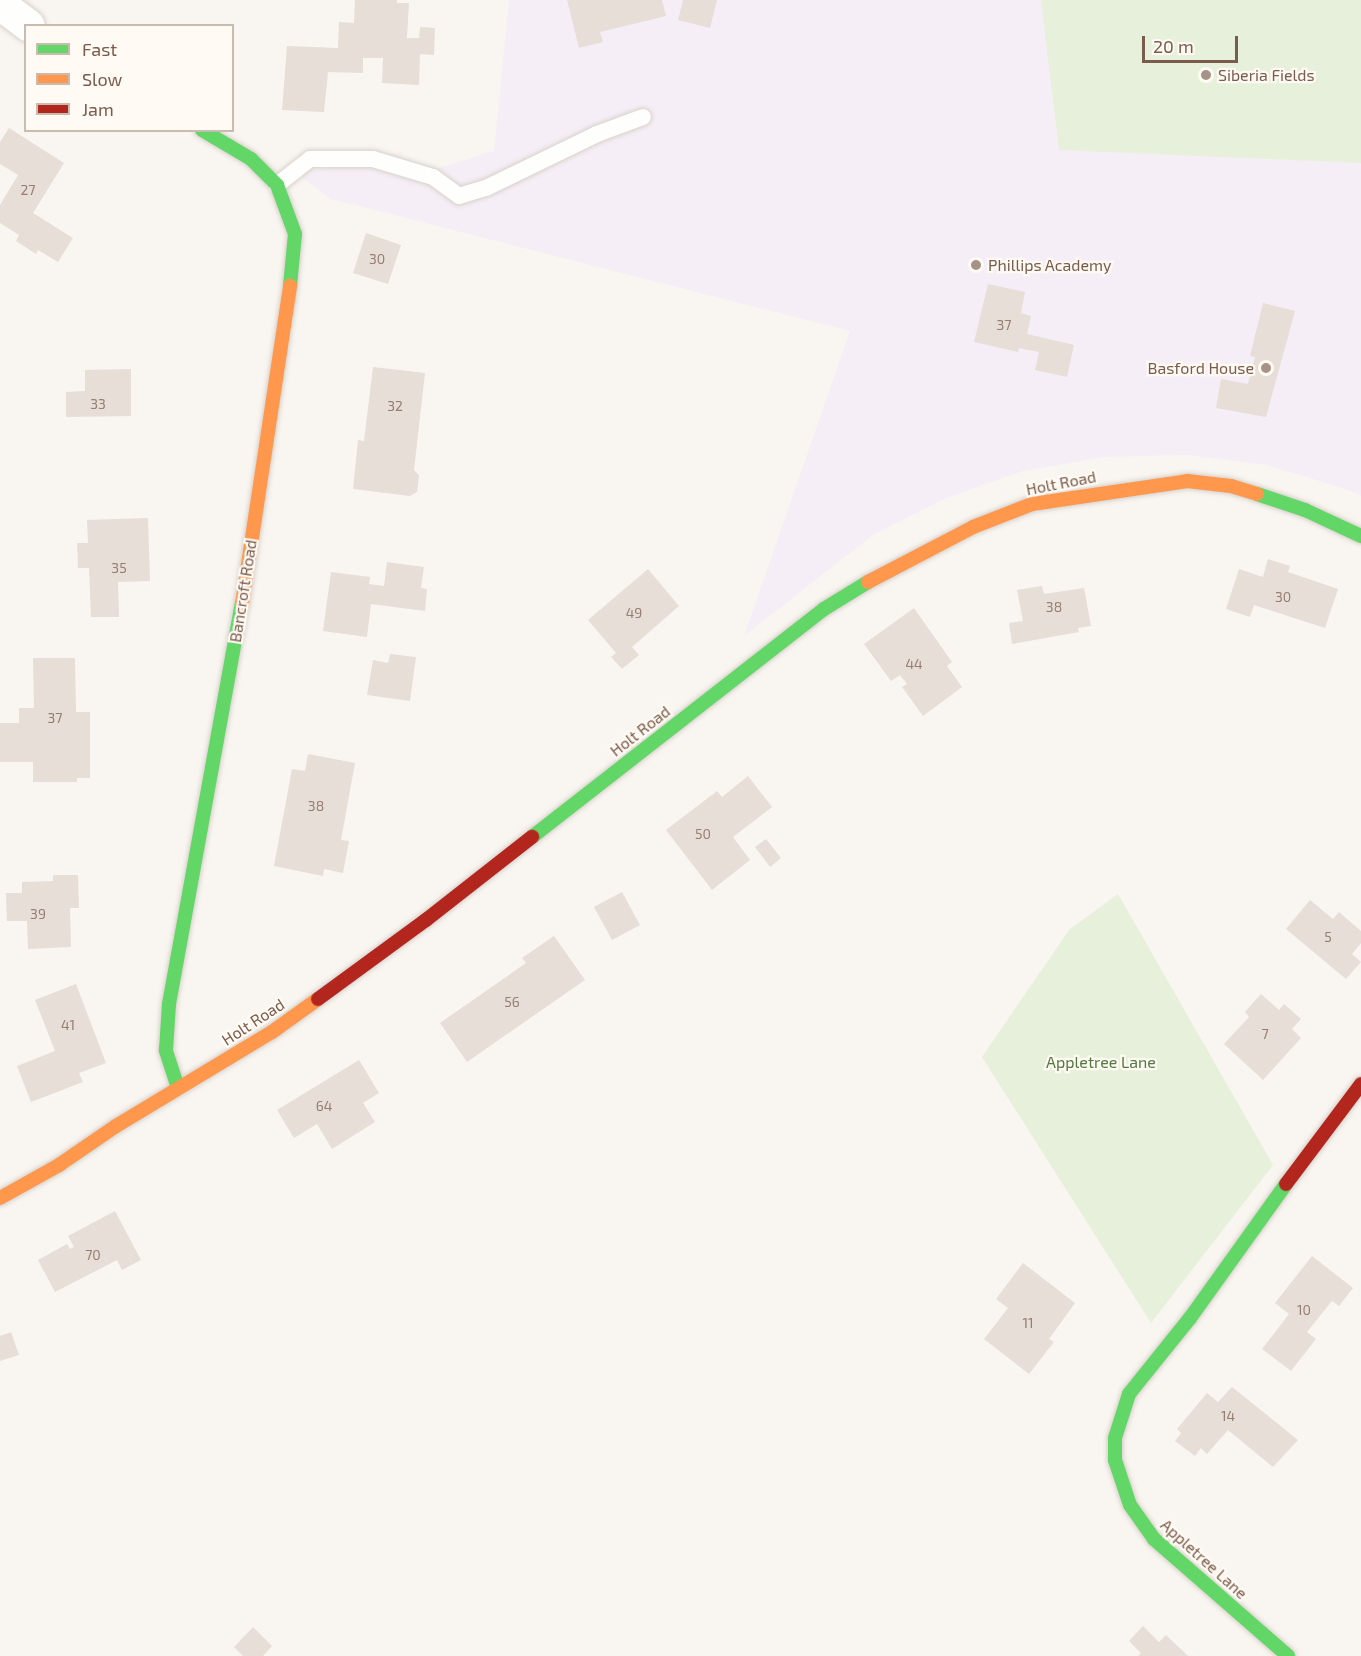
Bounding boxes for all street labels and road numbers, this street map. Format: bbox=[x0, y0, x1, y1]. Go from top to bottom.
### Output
street label: Holt Road bbox=[1024, 467, 1098, 499]
street label: Bancroft Road bbox=[225, 538, 261, 644]
street label: Holt Road bbox=[606, 702, 674, 760]
street label: Holt Road bbox=[218, 995, 288, 1049]
street label: Appletree Lane bbox=[1157, 1515, 1251, 1603]

